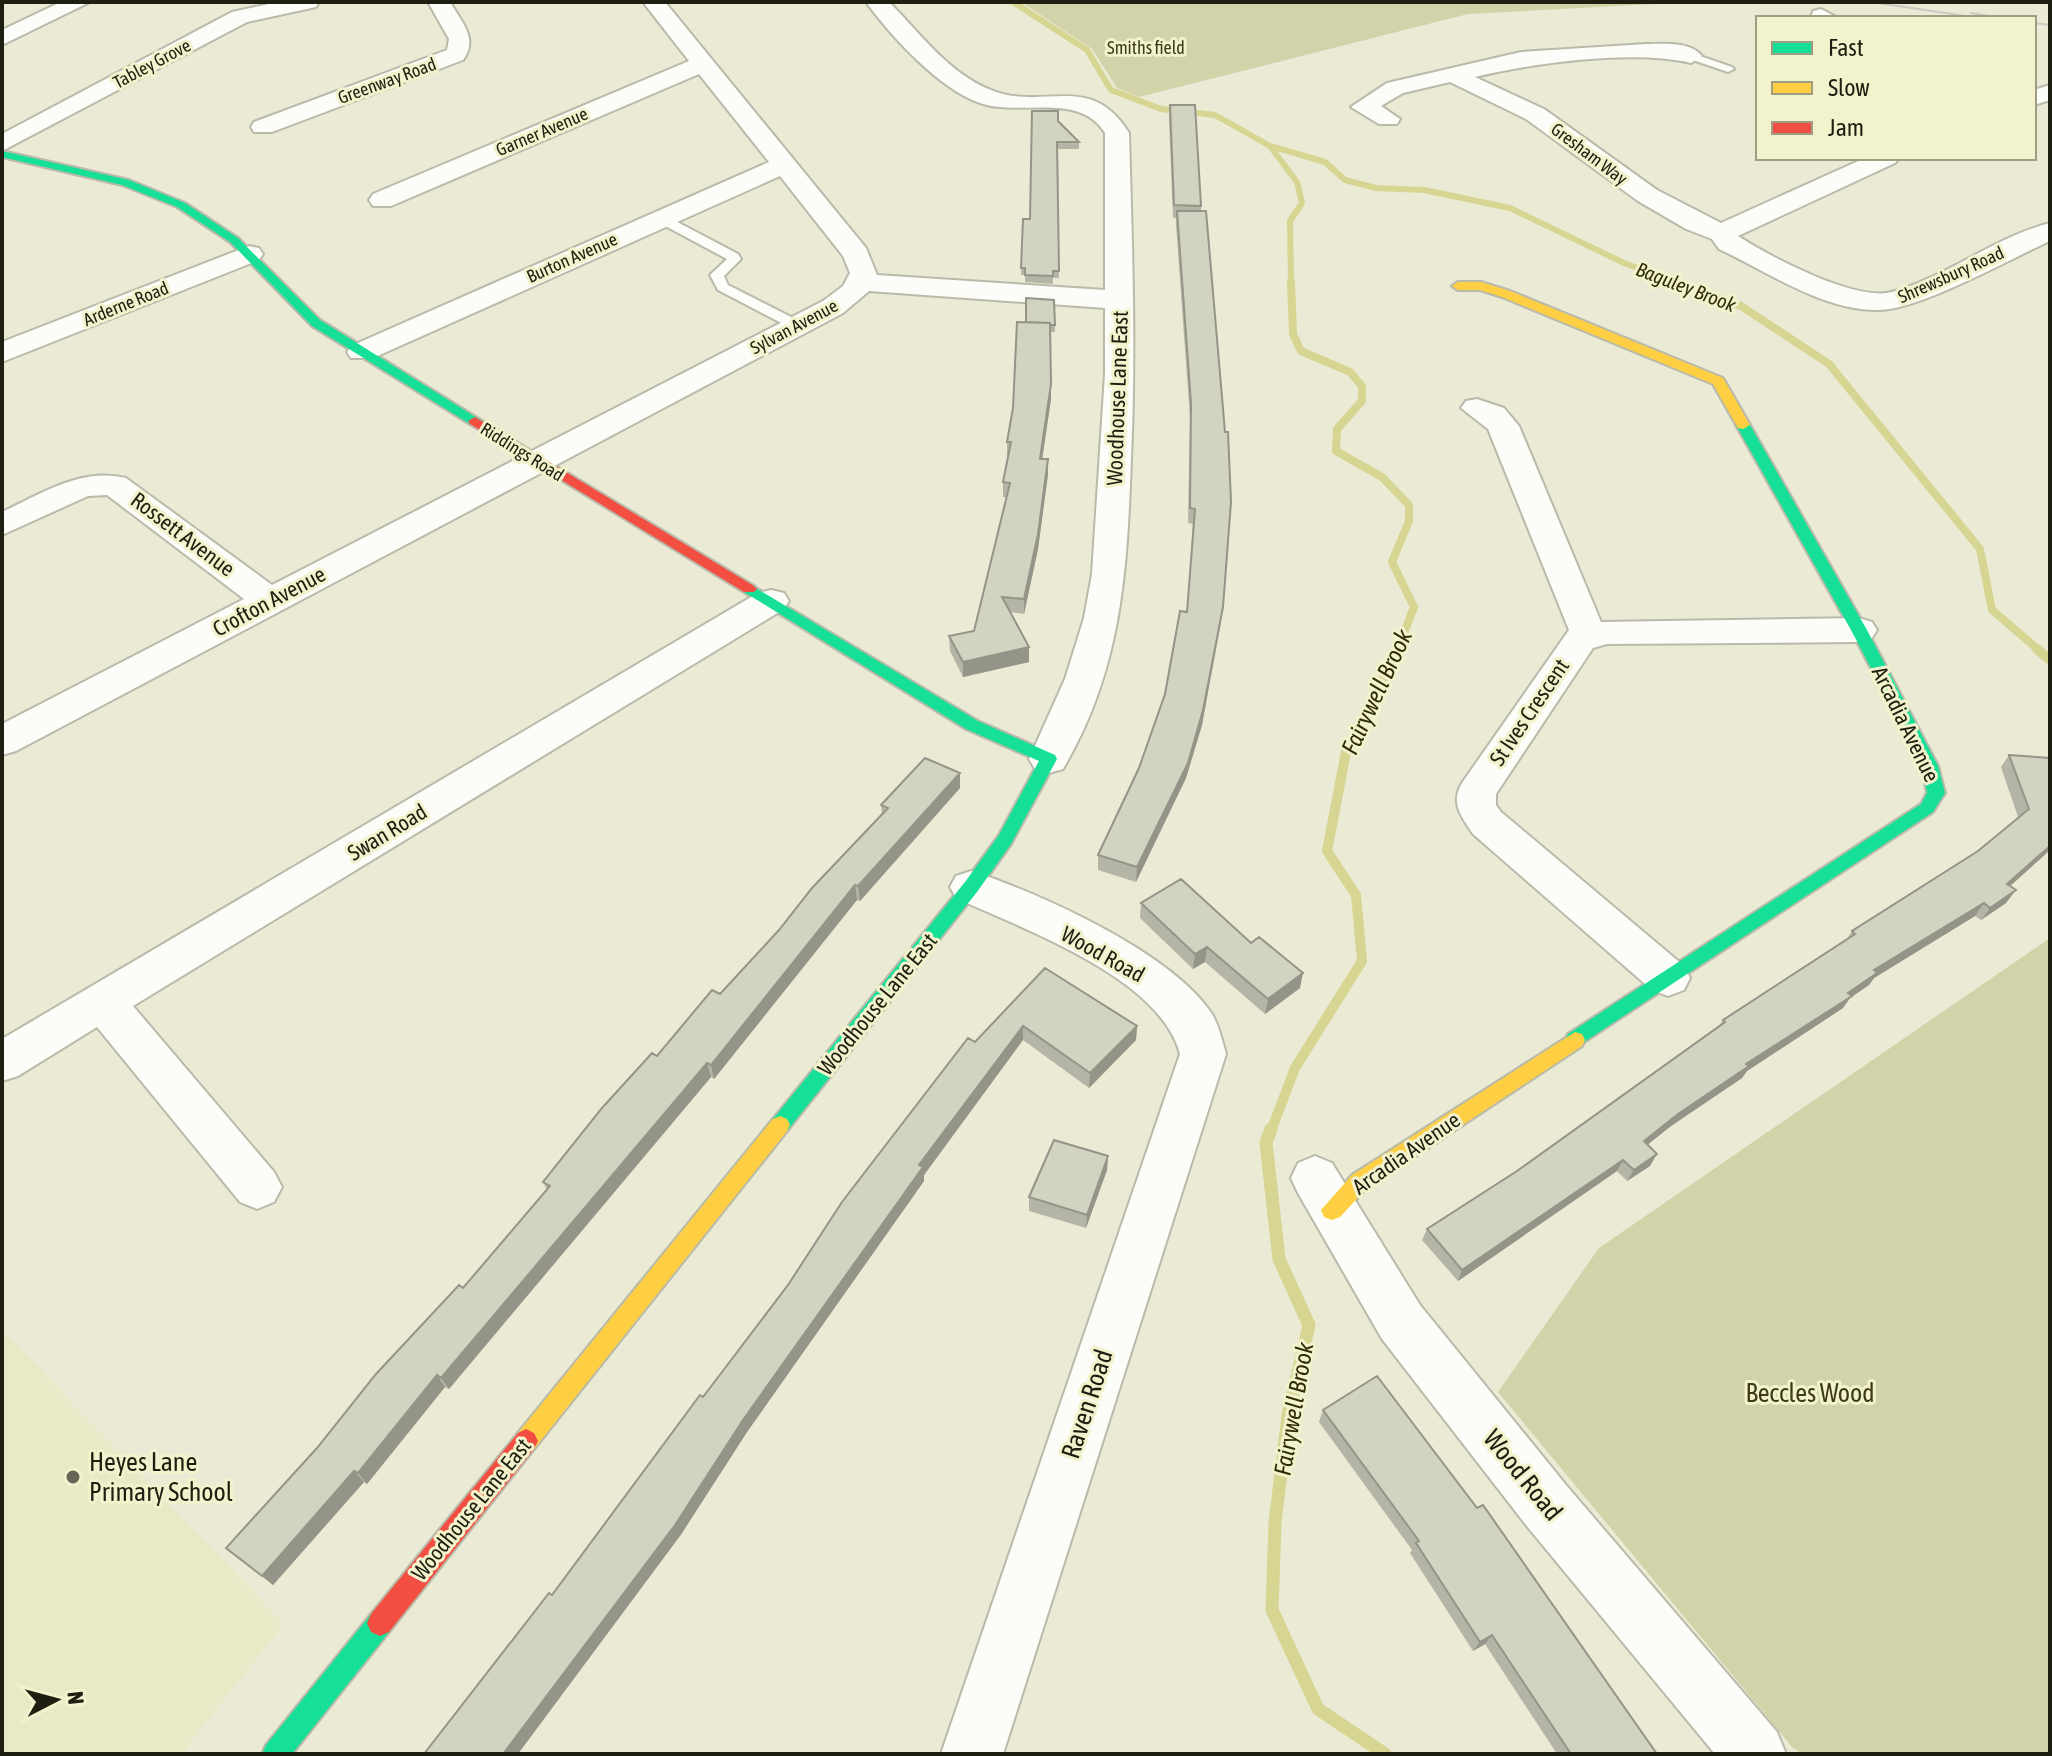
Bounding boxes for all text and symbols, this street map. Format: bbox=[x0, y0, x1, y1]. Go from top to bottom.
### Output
legend bbox=[1756, 16, 2036, 160]
street label: Tabley Grove bbox=[110, 34, 194, 93]
text: Fast bbox=[1828, 34, 1864, 61]
park label: Smiths field bbox=[1107, 37, 1185, 58]
street label: Greenway Road bbox=[335, 53, 439, 108]
text: Slow bbox=[1828, 74, 1870, 101]
street label: Garner Avenue bbox=[493, 103, 591, 160]
text: Jam bbox=[1828, 114, 1864, 141]
street label: Gresham Way bbox=[1547, 118, 1632, 189]
street label: Burton Avenue bbox=[523, 228, 620, 287]
street label: Shrewsbury Road bbox=[1895, 242, 2007, 307]
water label: Baguley Brook bbox=[1633, 257, 1740, 316]
street label: Arderne Road bbox=[80, 277, 171, 330]
street label: Sylvan Avenue bbox=[746, 295, 841, 358]
street label: Woodhouse Lane East bbox=[1101, 310, 1133, 486]
street label: Riddings Road bbox=[477, 418, 568, 485]
street label: Rossett Avenue bbox=[126, 486, 240, 582]
street label: Crofton Avenue bbox=[208, 560, 330, 642]
water label: Fairywell Brook bbox=[1336, 625, 1417, 759]
street label: St Ives Crescent bbox=[1484, 654, 1574, 770]
street label: Arcadia Avenue bbox=[1867, 662, 1945, 786]
street label: Swan Road bbox=[343, 798, 431, 866]
street label: Wood Road bbox=[1057, 920, 1149, 988]
street label: Woodhouse Lane East bbox=[812, 928, 942, 1080]
street label: Arcadia Avenue bbox=[1347, 1106, 1465, 1200]
water label: Fairywell Brook bbox=[1269, 1340, 1319, 1478]
street label: Raven Road bbox=[1055, 1346, 1119, 1462]
park label: Beccles Wood bbox=[1745, 1378, 1875, 1408]
street label: Wood Road bbox=[1477, 1424, 1569, 1526]
street label: Woodhouse Lane East bbox=[406, 1433, 536, 1585]
place label: Heyes Lane Primary School bbox=[89, 1447, 233, 1507]
marker: Heyes Lane Primary School bbox=[64, 1468, 82, 1486]
north arrow bbox=[16, 1660, 96, 1740]
text: N bbox=[62, 1690, 89, 1706]

